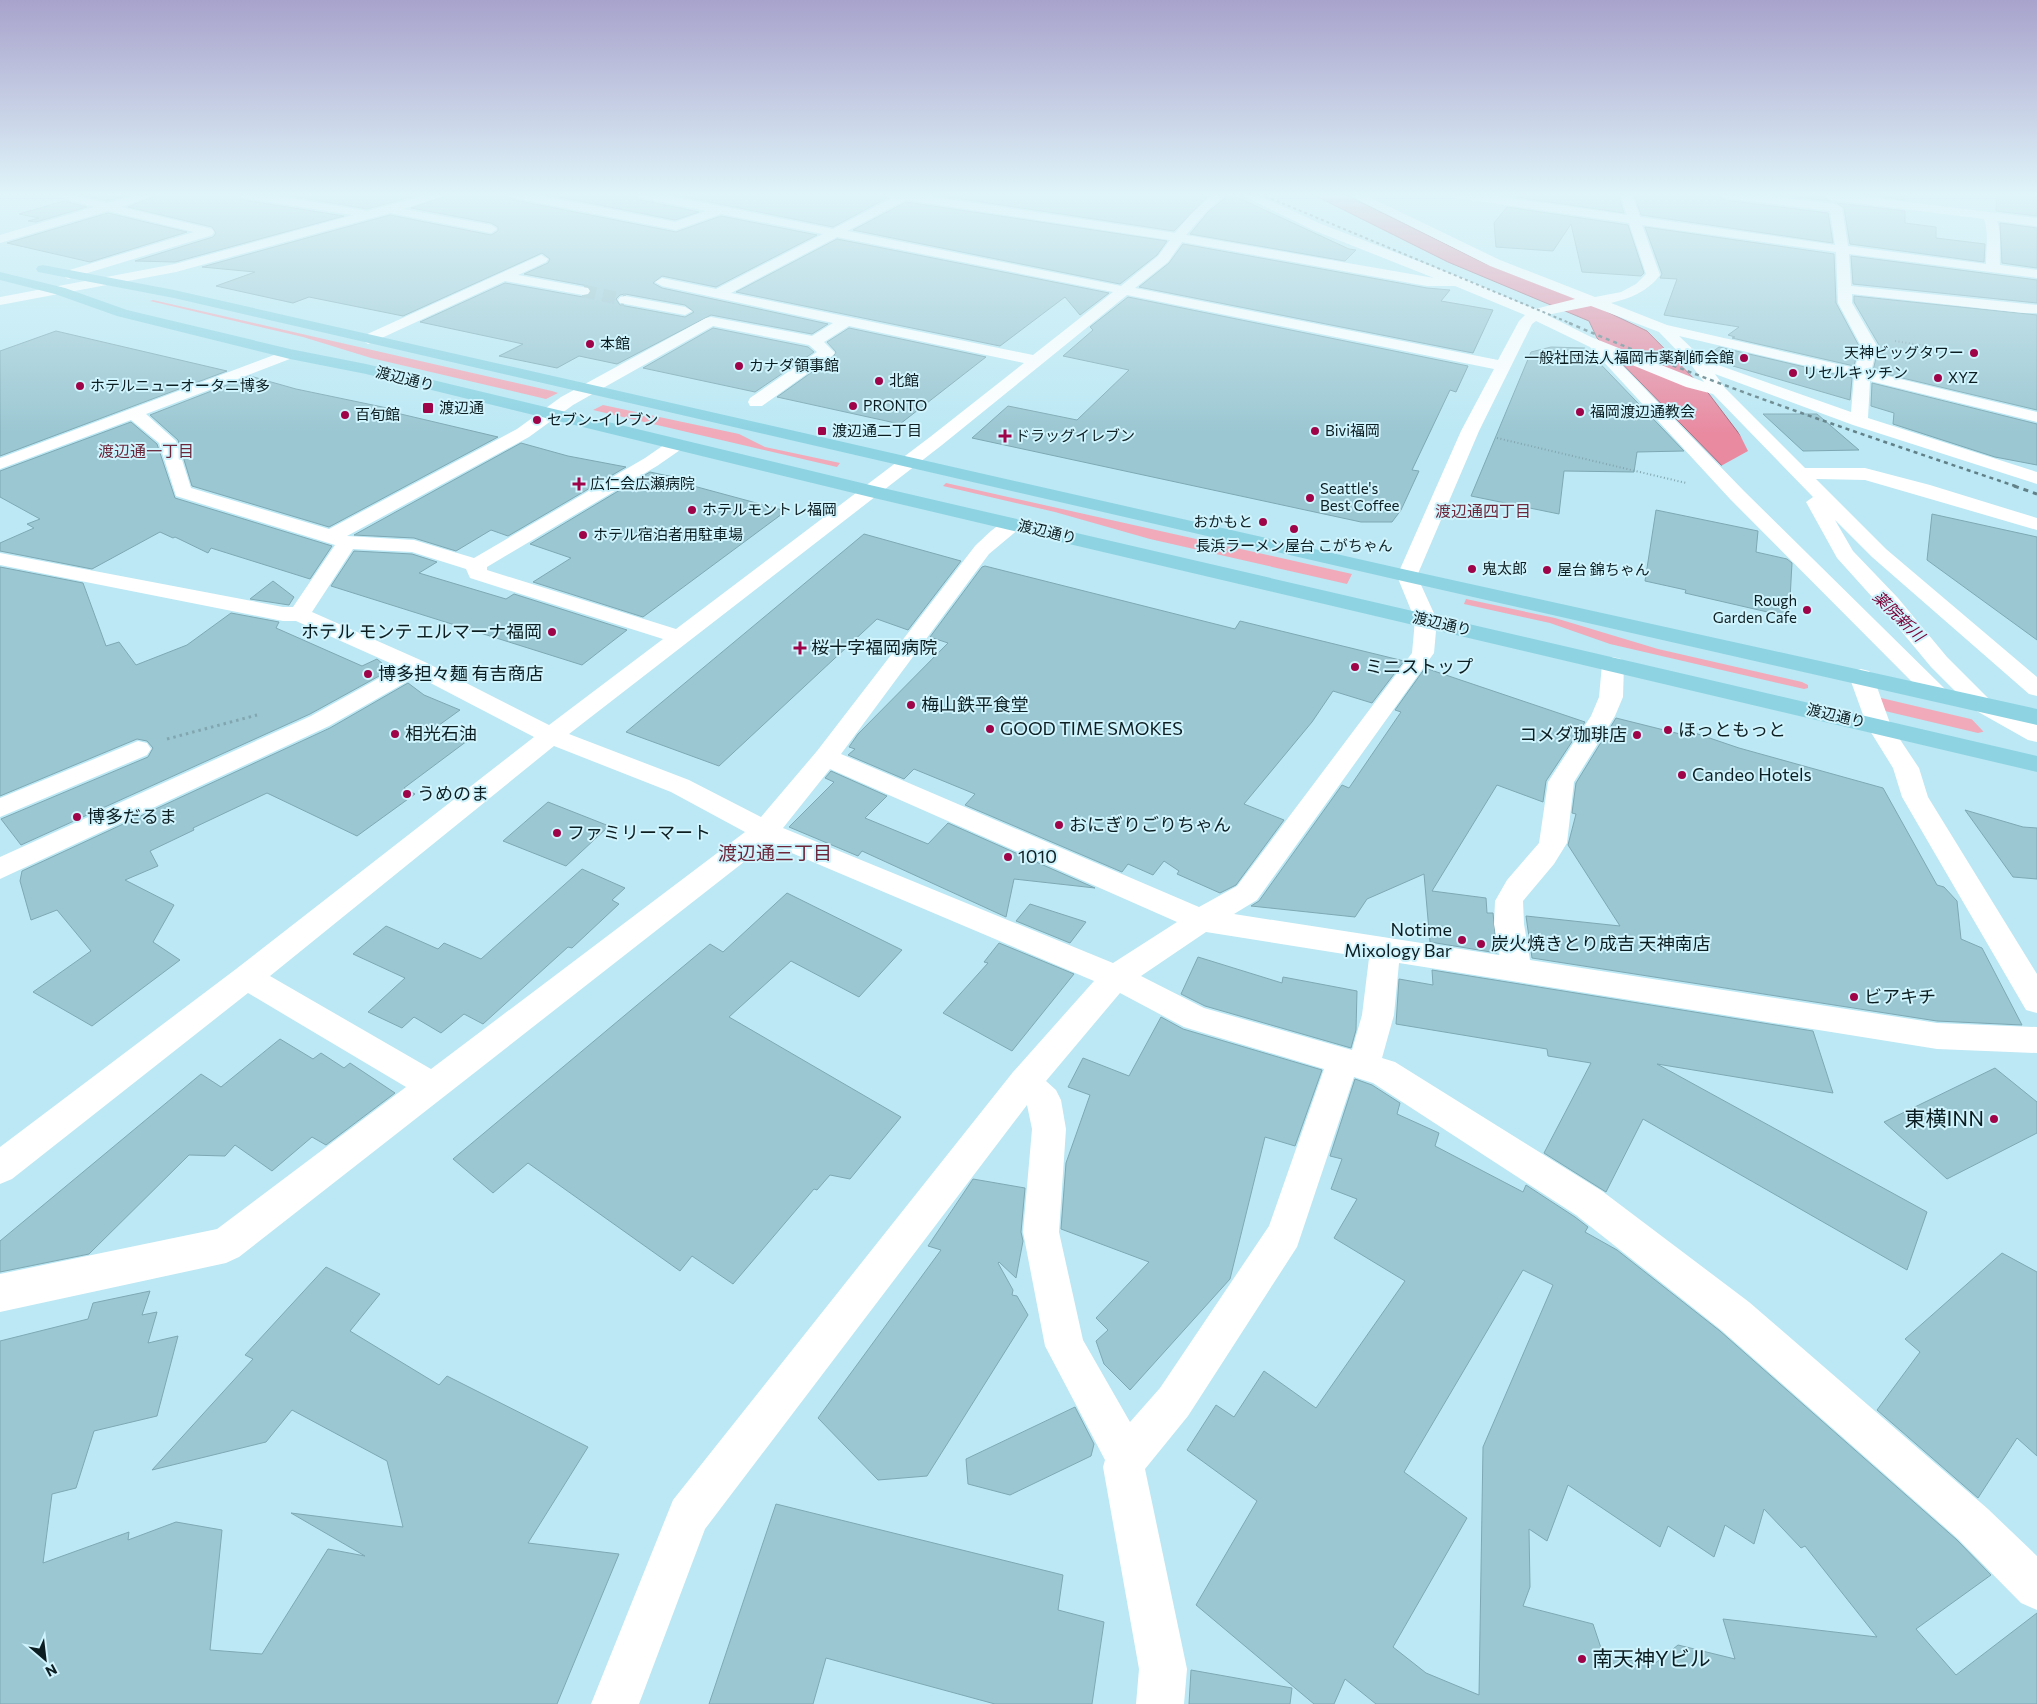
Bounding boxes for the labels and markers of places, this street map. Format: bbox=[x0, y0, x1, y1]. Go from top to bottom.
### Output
place label: 本館 bbox=[600, 334, 630, 352]
marker: 本館 bbox=[584, 338, 596, 350]
place label: 天神ビッグタワー bbox=[1844, 343, 1964, 361]
marker: 天神ビッグタワー bbox=[1968, 347, 1980, 359]
place label: 一般社団法人福岡市薬剤師会館 bbox=[1524, 348, 1734, 366]
marker: 一般社団法人福岡市薬剤師会館 bbox=[1738, 352, 1750, 364]
place label: カナダ領事館 bbox=[749, 356, 839, 374]
marker: カナダ領事館 bbox=[733, 360, 745, 372]
place label: リセルキッチン bbox=[1803, 363, 1908, 381]
marker: リセルキッチン bbox=[1787, 367, 1799, 379]
place label: XYZ bbox=[1948, 368, 1978, 386]
place label: 北館 bbox=[889, 371, 919, 389]
marker: XYZ bbox=[1932, 372, 1944, 384]
marker: 北館 bbox=[873, 375, 885, 387]
place label: ホテルニューオータニ博多 bbox=[90, 376, 270, 394]
marker: ホテルニューオータニ博多 bbox=[74, 380, 86, 392]
place label: PRONTO bbox=[863, 396, 927, 414]
place label: 渡辺通 bbox=[439, 398, 484, 416]
marker: PRONTO bbox=[847, 400, 859, 412]
marker: 渡辺通 bbox=[421, 401, 435, 415]
place label: 福岡渡辺通教会 bbox=[1590, 402, 1695, 420]
place label: 百旬館 bbox=[355, 405, 400, 423]
marker: 福岡渡辺通教会 bbox=[1574, 406, 1586, 418]
marker: 百旬館 bbox=[339, 409, 351, 421]
place label: セブン-イレブン bbox=[547, 410, 658, 428]
marker: セブン-イレブン bbox=[531, 414, 543, 426]
place label: 渡辺通二丁目 bbox=[832, 421, 922, 439]
place label: Bivi福岡 bbox=[1325, 421, 1380, 439]
marker: 渡辺通二丁目 bbox=[816, 425, 828, 437]
marker: Bivi福岡 bbox=[1309, 425, 1321, 437]
place label: ドラッグイレブン bbox=[1015, 426, 1135, 444]
marker: ドラッグイレブン bbox=[999, 430, 1011, 442]
place label: 広仁会広瀬病院 bbox=[590, 474, 695, 492]
marker: 広仁会広瀬病院 bbox=[572, 477, 586, 491]
place label: Seattle's Best Coffee bbox=[1320, 479, 1400, 514]
marker: Seattle's Best Coffee bbox=[1304, 492, 1316, 504]
place label: ホテルモントレ福岡 bbox=[702, 500, 837, 518]
marker: ホテルモントレ福岡 bbox=[686, 504, 698, 516]
place label: おかもと bbox=[1193, 512, 1253, 530]
marker: おかもと bbox=[1257, 516, 1269, 528]
marker: 長浜ラーメン屋台 こがちゃん bbox=[1288, 523, 1300, 535]
place label: ホテル宿泊者用駐車場 bbox=[593, 525, 743, 543]
marker: ホテル宿泊者用駐車場 bbox=[577, 529, 589, 541]
place label: 長浜ラーメン屋台 こがちゃん bbox=[1195, 536, 1393, 554]
place label: 鬼太郎 bbox=[1482, 559, 1527, 577]
place label: 屋台 錦ちゃん bbox=[1557, 560, 1650, 578]
marker: 鬼太郎 bbox=[1466, 563, 1478, 575]
marker: 屋台 錦ちゃん bbox=[1541, 564, 1553, 576]
place label: Rough Garden Cafe bbox=[1713, 591, 1797, 626]
marker: Rough Garden Cafe bbox=[1801, 604, 1813, 616]
place label: ホテル モンテ エルマーナ福岡 bbox=[301, 620, 542, 642]
marker: ホテル モンテ エルマーナ福岡 bbox=[546, 626, 558, 638]
place label: 桜十字福岡病院 bbox=[811, 636, 937, 658]
marker: 桜十字福岡病院 bbox=[793, 641, 807, 655]
place label: ミニストップ bbox=[1365, 655, 1473, 677]
marker: ミニストップ bbox=[1349, 661, 1361, 673]
place label: 博多担々麺 有吉商店 bbox=[378, 662, 543, 684]
marker: 博多担々麺 有吉商店 bbox=[362, 668, 374, 680]
place label: 梅山鉄平食堂 bbox=[921, 693, 1029, 715]
marker: 梅山鉄平食堂 bbox=[905, 699, 917, 711]
place label: GOOD TIME SMOKES bbox=[1000, 717, 1183, 739]
place label: ほっともっと bbox=[1678, 718, 1786, 740]
place label: 相光石油 bbox=[405, 722, 477, 744]
marker: GOOD TIME SMOKES bbox=[984, 723, 996, 735]
place label: コメダ珈琲店 bbox=[1519, 723, 1627, 745]
marker: ほっともっと bbox=[1662, 724, 1674, 736]
marker: 相光石油 bbox=[389, 728, 401, 740]
marker: コメダ珈琲店 bbox=[1631, 729, 1643, 741]
place label: Candeo Hotels bbox=[1692, 763, 1812, 785]
marker: Candeo Hotels bbox=[1676, 769, 1688, 781]
place label: うめのま bbox=[417, 782, 489, 804]
marker: うめのま bbox=[401, 788, 413, 800]
place label: 博多だるま bbox=[87, 805, 177, 827]
marker: 博多だるま bbox=[71, 811, 83, 823]
place label: おにぎりごりちゃん bbox=[1069, 813, 1231, 835]
marker: おにぎりごりちゃん bbox=[1053, 819, 1065, 831]
place label: ファミリーマート bbox=[567, 821, 711, 843]
marker: ファミリーマート bbox=[551, 827, 563, 839]
place label: 1010 bbox=[1018, 845, 1057, 867]
marker: 1010 bbox=[1002, 851, 1014, 863]
place label: Notime Mixology Bar bbox=[1344, 918, 1452, 961]
place label: 炭火焼きとり成吉 天神南店 bbox=[1491, 932, 1710, 954]
marker: Notime Mixology Bar bbox=[1456, 934, 1468, 946]
marker: 炭火焼きとり成吉 天神南店 bbox=[1475, 938, 1487, 950]
place label: ビアキチ bbox=[1864, 985, 1936, 1007]
marker: ビアキチ bbox=[1848, 991, 1860, 1003]
place label: 東横INN bbox=[1904, 1105, 1984, 1130]
marker: 東横INN bbox=[1988, 1113, 2000, 1125]
place label: 南天神Yビル bbox=[1592, 1645, 1711, 1670]
marker: 南天神Yビル bbox=[1576, 1653, 1588, 1665]

